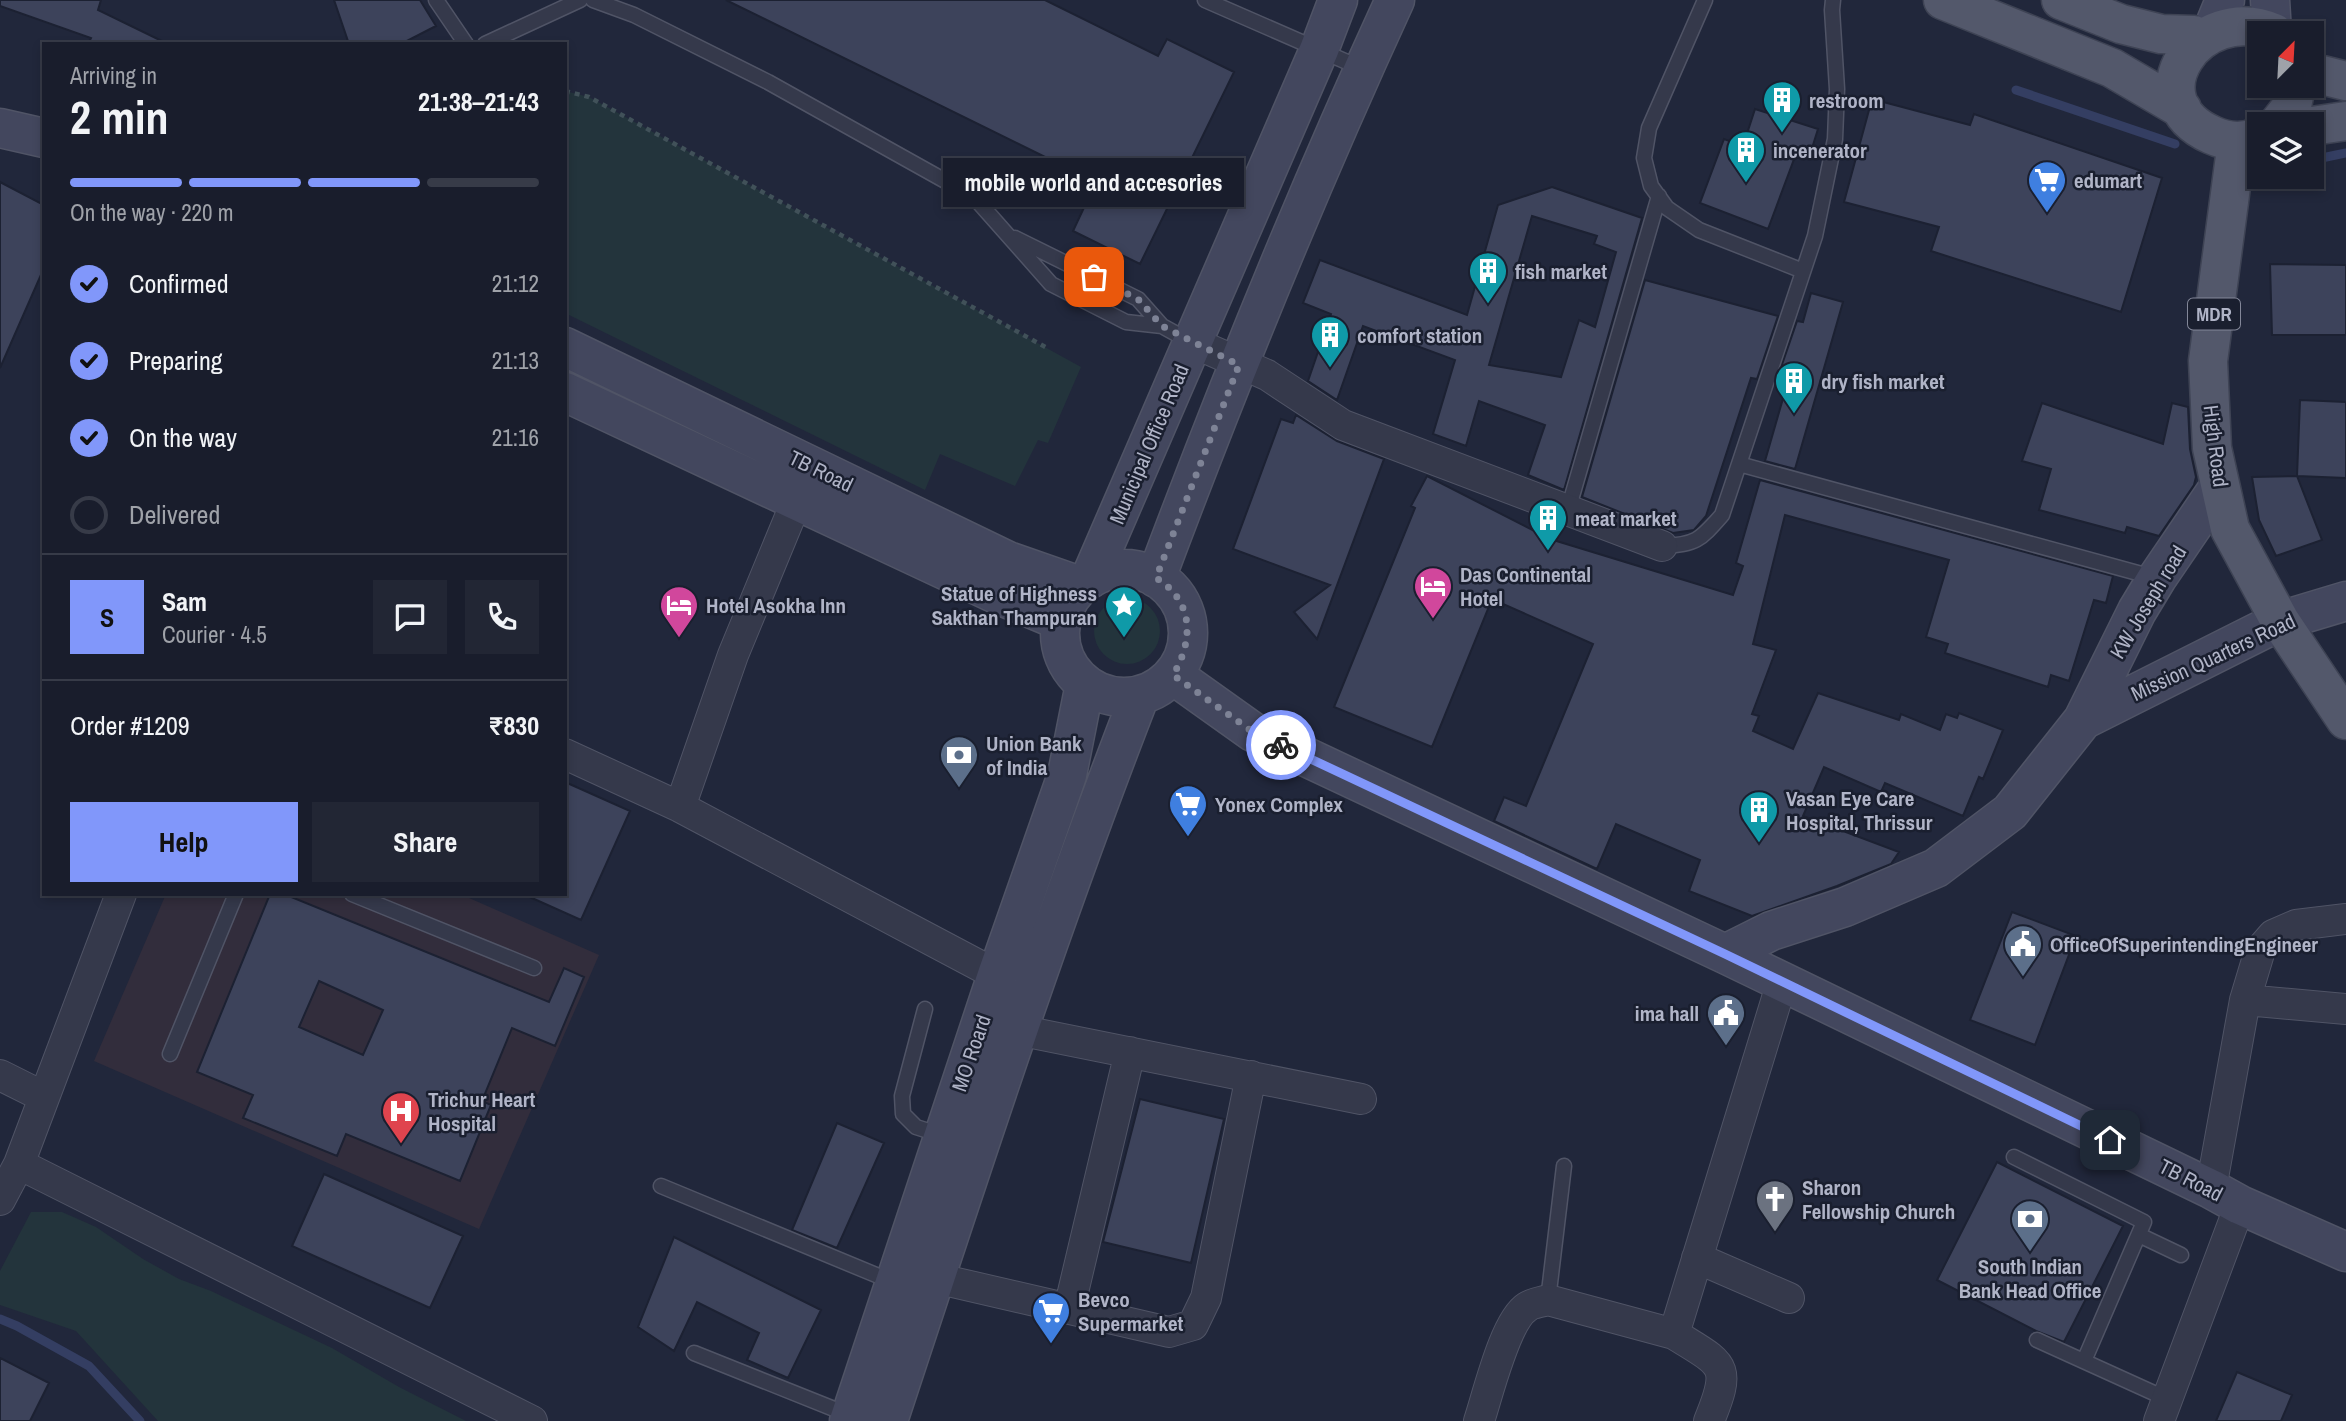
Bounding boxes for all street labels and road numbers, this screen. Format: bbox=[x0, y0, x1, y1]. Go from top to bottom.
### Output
road number: MDR bbox=[2188, 298, 2240, 330]
street label: Municipal Office Road bbox=[1102, 360, 1196, 528]
street label: High Road bbox=[2197, 403, 2235, 489]
street label: TB Road bbox=[784, 443, 858, 499]
street label: KW Joseph road bbox=[2103, 540, 2193, 664]
street label: Mission Quarters Road bbox=[2126, 606, 2300, 708]
street label: MO Roard bbox=[944, 1011, 998, 1095]
street label: TB Road bbox=[2154, 1152, 2228, 1208]

